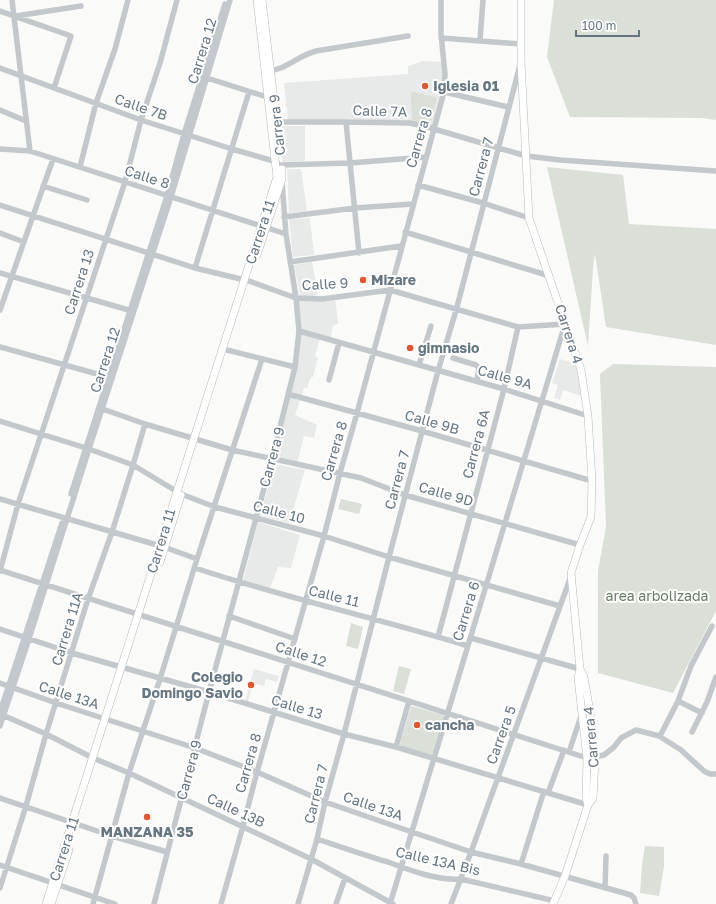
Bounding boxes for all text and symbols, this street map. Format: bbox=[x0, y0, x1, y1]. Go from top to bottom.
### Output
scale bar bbox=[576, 12, 639, 38]
street label: Carrera 12 bbox=[183, 16, 220, 86]
text: 100 m bbox=[582, 18, 616, 33]
place label: Iglesia 01 bbox=[433, 77, 499, 94]
marker: Iglesia 01 bbox=[420, 81, 430, 91]
street label: Calle 7B bbox=[113, 90, 170, 123]
street label: Carrera 9 bbox=[265, 94, 288, 157]
street label: Calle 7A bbox=[352, 101, 408, 120]
street label: Carrera 8 bbox=[402, 106, 435, 170]
street label: Carrera 7 bbox=[464, 135, 497, 198]
street label: Calle 8 bbox=[122, 161, 172, 192]
street label: Carrera 11 bbox=[241, 197, 278, 266]
street label: Carrera 13 bbox=[60, 247, 97, 317]
place label: Mizare bbox=[371, 271, 416, 288]
street label: Calle 9 bbox=[301, 274, 349, 293]
marker: Mizare bbox=[358, 275, 368, 285]
street label: Carrera 4 bbox=[552, 302, 587, 366]
street label: Carrera 12 bbox=[86, 325, 123, 395]
place label: gimnasio bbox=[418, 339, 479, 356]
marker: gimnasio bbox=[405, 343, 415, 353]
street label: Calle 9A bbox=[476, 361, 535, 393]
street label: Calle 9B bbox=[403, 406, 461, 437]
street label: Carrera 6A bbox=[458, 407, 493, 480]
street label: Carrera 8 bbox=[317, 419, 350, 483]
street label: Carrera 9 bbox=[255, 425, 288, 489]
street label: Carrera 7 bbox=[380, 448, 413, 511]
street label: Calle 9D bbox=[417, 478, 475, 509]
street label: Calle 10 bbox=[251, 496, 307, 527]
street label: Carrera 11 bbox=[143, 506, 178, 575]
street label: Carrera 6 bbox=[448, 579, 483, 643]
street label: Calle 11 bbox=[307, 581, 361, 610]
park label: area arbolizada bbox=[606, 587, 708, 604]
street label: Carrera 11A bbox=[47, 589, 86, 668]
street label: Calle 12 bbox=[273, 637, 329, 670]
place label: Colegio Domingo Savio bbox=[142, 668, 243, 701]
street label: Calle 13A bbox=[37, 677, 102, 712]
marker: Colegio Domingo Savio bbox=[246, 680, 256, 690]
street label: Calle 13 bbox=[269, 691, 325, 722]
street label: Carrera 5 bbox=[482, 703, 519, 766]
street label: Carrera 4 bbox=[579, 706, 602, 768]
place label: cancha bbox=[425, 716, 474, 733]
marker: cancha bbox=[412, 720, 422, 730]
street label: Carrera 8 bbox=[231, 731, 264, 795]
street label: Carrera 9 bbox=[172, 738, 205, 802]
street label: Carrera 7 bbox=[300, 762, 331, 825]
street label: Calle 13A bbox=[341, 787, 406, 824]
street label: Calle 13B bbox=[204, 789, 268, 830]
marker: MANZANA 35 bbox=[142, 812, 152, 822]
street label: Carrera 11 bbox=[45, 814, 82, 883]
place label: MANZANA 35 bbox=[100, 823, 194, 840]
street label: Calle 13A Bis bbox=[394, 843, 482, 879]

